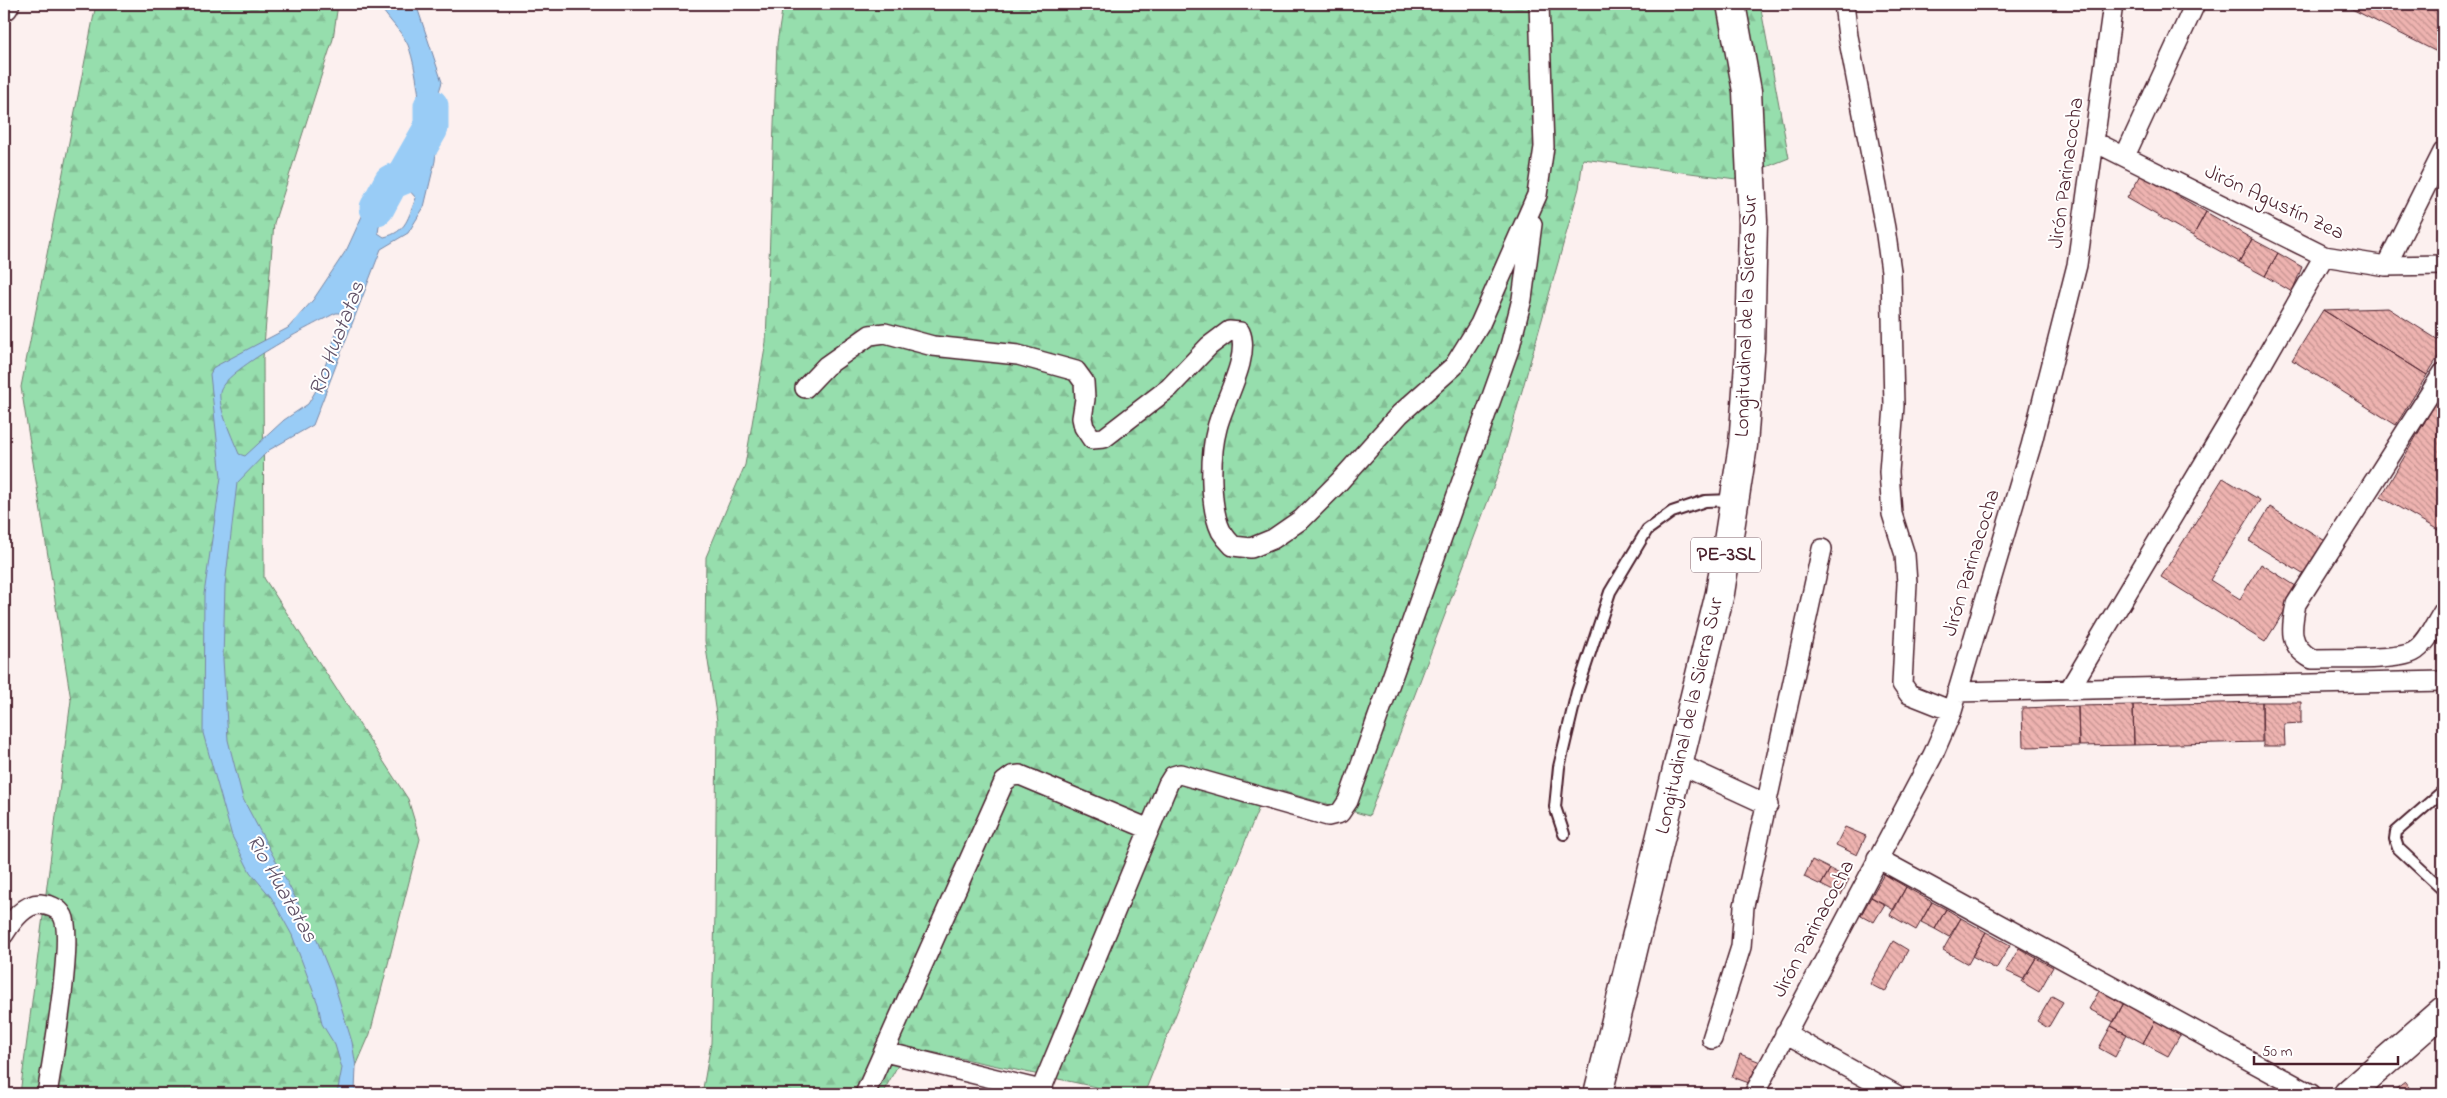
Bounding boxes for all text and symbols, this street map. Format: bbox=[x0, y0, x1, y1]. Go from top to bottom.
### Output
street label: Jirón Parinacocha bbox=[2042, 96, 2092, 250]
street label: Jirón Agustín Zea bbox=[2198, 157, 2349, 250]
street label: Longitudinal de la Sierra Sur bbox=[1728, 194, 1768, 438]
water label: Rio Huatatas bbox=[302, 277, 375, 401]
street label: Jirón Parinacocha bbox=[1935, 486, 2009, 640]
road number: PE-3SL bbox=[1691, 538, 1761, 572]
street label: Longitudinal de la Sierra Sur bbox=[1648, 594, 1734, 838]
water label: Rio Huatatas bbox=[237, 829, 325, 950]
street label: Jirón Parinacocha bbox=[1765, 855, 1863, 1003]
scale bar bbox=[2254, 1033, 2398, 1065]
text: 50 m bbox=[2262, 1041, 2293, 1063]

